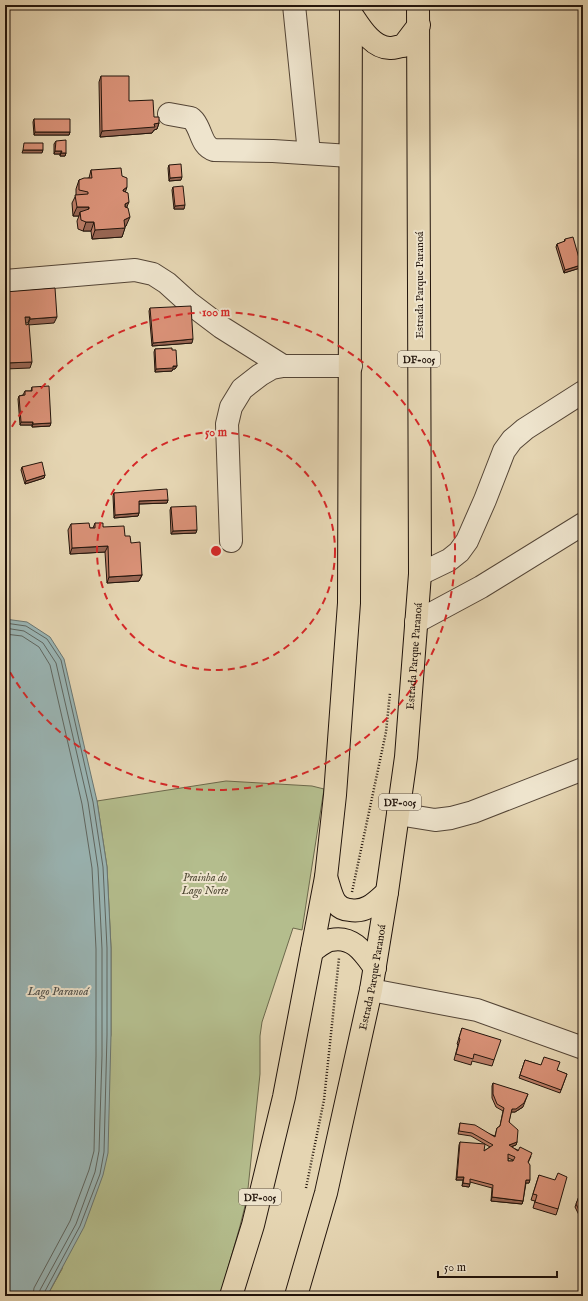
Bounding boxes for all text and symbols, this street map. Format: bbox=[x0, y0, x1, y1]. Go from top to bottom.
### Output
street label: Estrada Parque Paranoá bbox=[413, 231, 427, 339]
text: 100 m bbox=[202, 305, 231, 320]
road number: DF-005 bbox=[398, 351, 440, 367]
text: 50 m bbox=[205, 425, 228, 440]
centre of rings bbox=[209, 544, 223, 558]
street label: Estrada Parque Paranoá bbox=[404, 602, 426, 710]
road number: DF-005 bbox=[379, 794, 421, 810]
park label: Prainha do Lago Norte bbox=[181, 871, 229, 899]
street label: Estrada Parque Paranoá bbox=[356, 923, 390, 1032]
water label: Lago Paranoá bbox=[26, 984, 90, 1000]
road number: DF-005 bbox=[239, 1189, 281, 1205]
scale bar bbox=[438, 1253, 557, 1279]
text: 50 m bbox=[444, 1260, 466, 1275]

